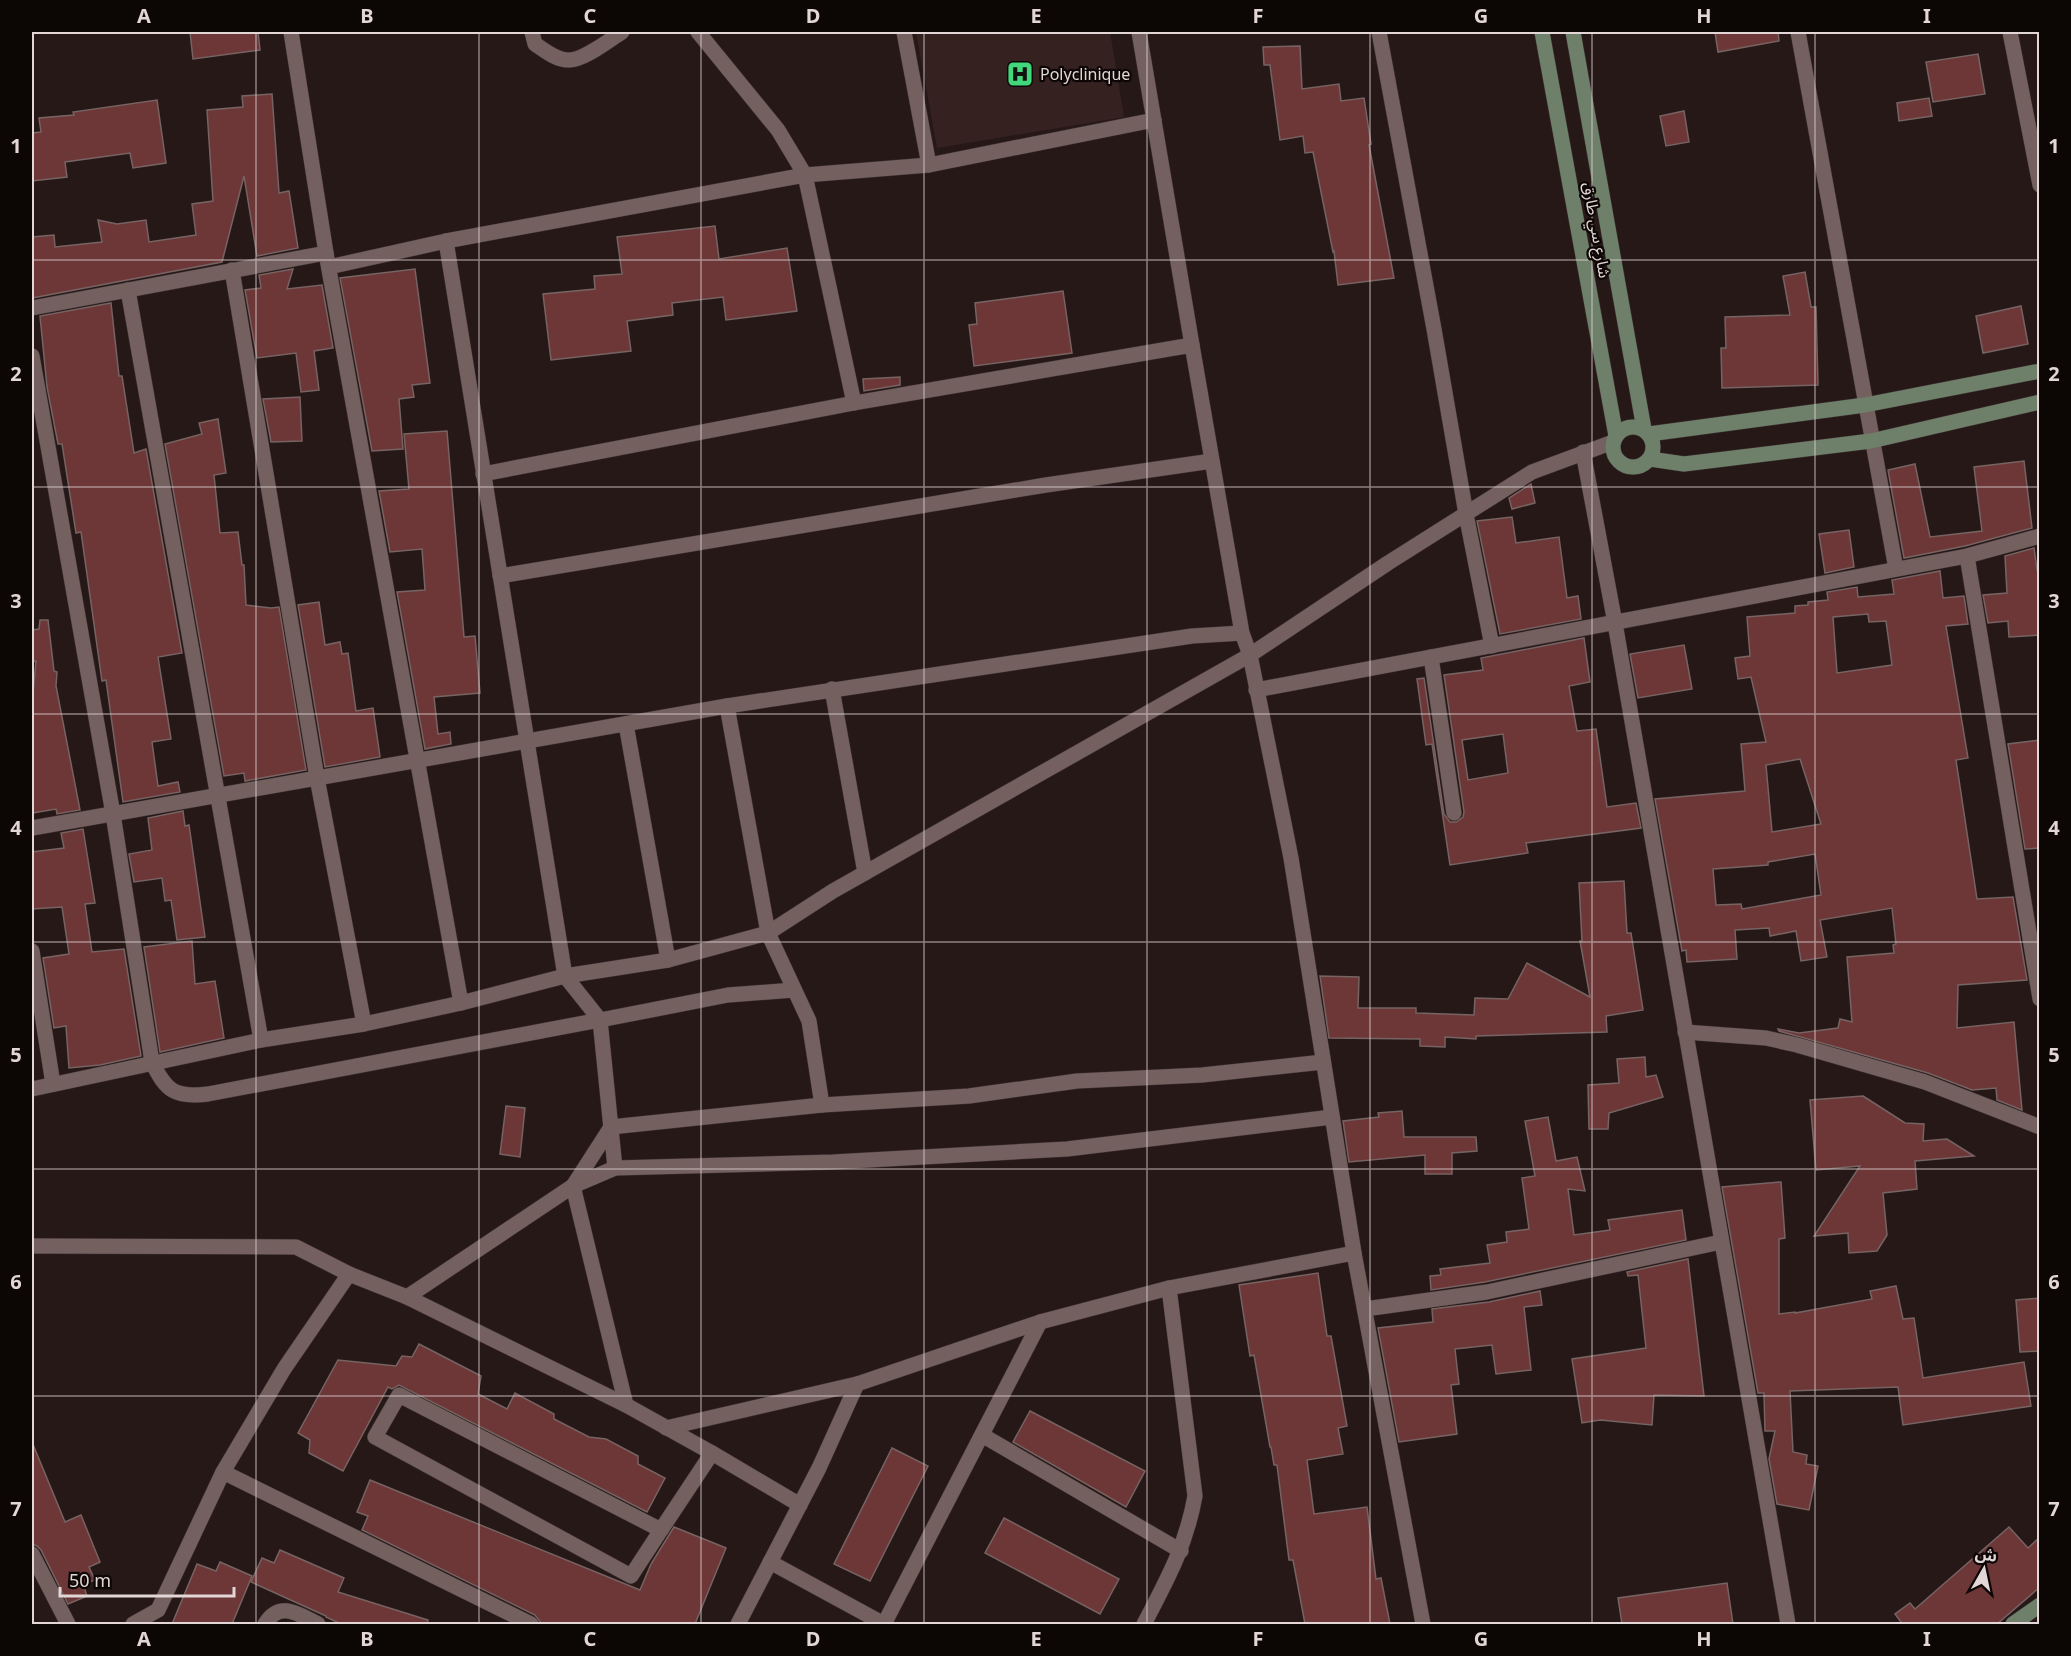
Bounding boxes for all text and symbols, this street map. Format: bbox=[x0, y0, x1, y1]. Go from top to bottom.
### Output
text: A bbox=[137, 2, 151, 29]
text: B bbox=[360, 2, 374, 29]
text: C bbox=[584, 2, 597, 29]
text: D bbox=[806, 2, 820, 29]
text: E bbox=[1030, 2, 1042, 29]
text: F bbox=[1253, 2, 1263, 29]
text: G bbox=[1474, 2, 1488, 29]
text: H bbox=[1696, 2, 1712, 29]
text: I bbox=[1923, 2, 1931, 29]
hospital icon: Polyclinique bbox=[1005, 59, 1035, 89]
place label: Polyclinique bbox=[1040, 63, 1130, 85]
text: 1 bbox=[10, 132, 22, 159]
text: 1 bbox=[2048, 132, 2060, 159]
street label: شارع سي طارق bbox=[1576, 180, 1616, 280]
text: 2 bbox=[10, 360, 22, 387]
text: 2 bbox=[2048, 360, 2060, 387]
text: 3 bbox=[10, 587, 22, 614]
text: 3 bbox=[2048, 587, 2060, 614]
text: 4 bbox=[10, 814, 22, 841]
text: 4 bbox=[2048, 814, 2060, 841]
text: 5 bbox=[10, 1041, 22, 1068]
text: 5 bbox=[2048, 1041, 2060, 1068]
text: 6 bbox=[10, 1268, 22, 1295]
text: 6 bbox=[2048, 1268, 2060, 1295]
text: 7 bbox=[10, 1495, 22, 1522]
text: 7 bbox=[2048, 1495, 2060, 1522]
north arrow bbox=[1954, 1539, 2014, 1599]
text: ش bbox=[1974, 1542, 1999, 1567]
scale bar bbox=[60, 1560, 234, 1598]
text: 50 m bbox=[69, 1568, 111, 1592]
text: A bbox=[137, 1625, 151, 1652]
text: B bbox=[360, 1625, 374, 1652]
text: C bbox=[584, 1625, 597, 1652]
text: D bbox=[806, 1625, 820, 1652]
text: E bbox=[1030, 1625, 1042, 1652]
text: F bbox=[1253, 1625, 1263, 1652]
text: G bbox=[1474, 1625, 1488, 1652]
text: H bbox=[1696, 1625, 1712, 1652]
text: I bbox=[1923, 1625, 1931, 1652]

